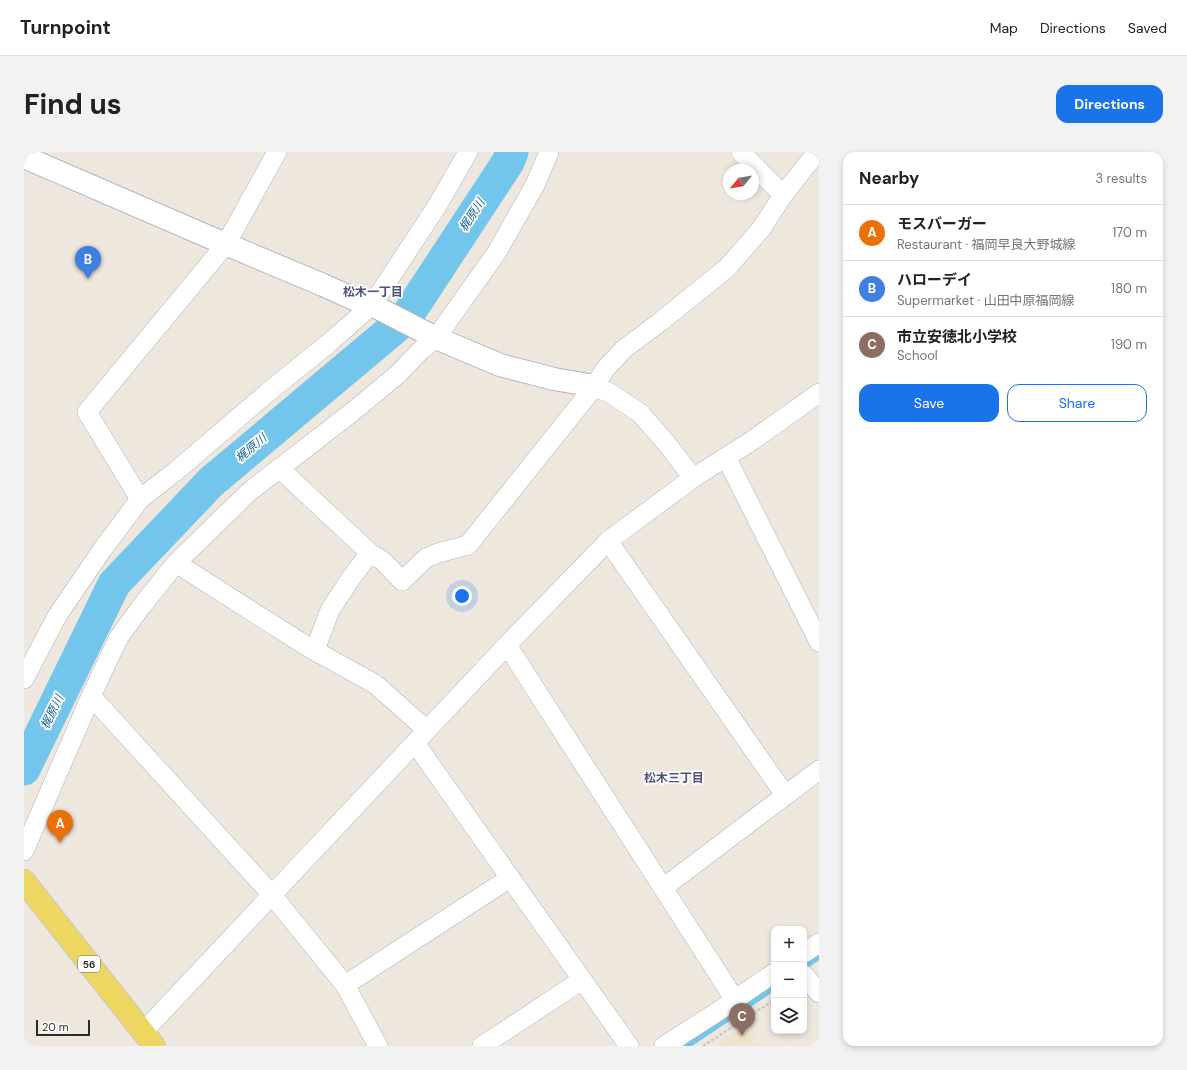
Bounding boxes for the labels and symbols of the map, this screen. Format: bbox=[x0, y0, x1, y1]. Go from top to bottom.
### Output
north arrow bbox=[723, 164, 759, 200]
water label: 梶原川 bbox=[455, 194, 490, 234]
pin: B bbox=[75, 246, 101, 279]
district label: 松木一丁目 bbox=[343, 284, 403, 300]
water label: 梶原川 bbox=[232, 429, 271, 466]
your location bbox=[452, 586, 472, 606]
water label: 梶原川 bbox=[37, 691, 68, 732]
district label: 松木三丁目 bbox=[644, 770, 704, 786]
pin: A bbox=[47, 810, 73, 843]
road number: 56 bbox=[78, 956, 100, 972]
pin: C bbox=[729, 1003, 755, 1036]
scale bar bbox=[36, 1018, 90, 1037]

